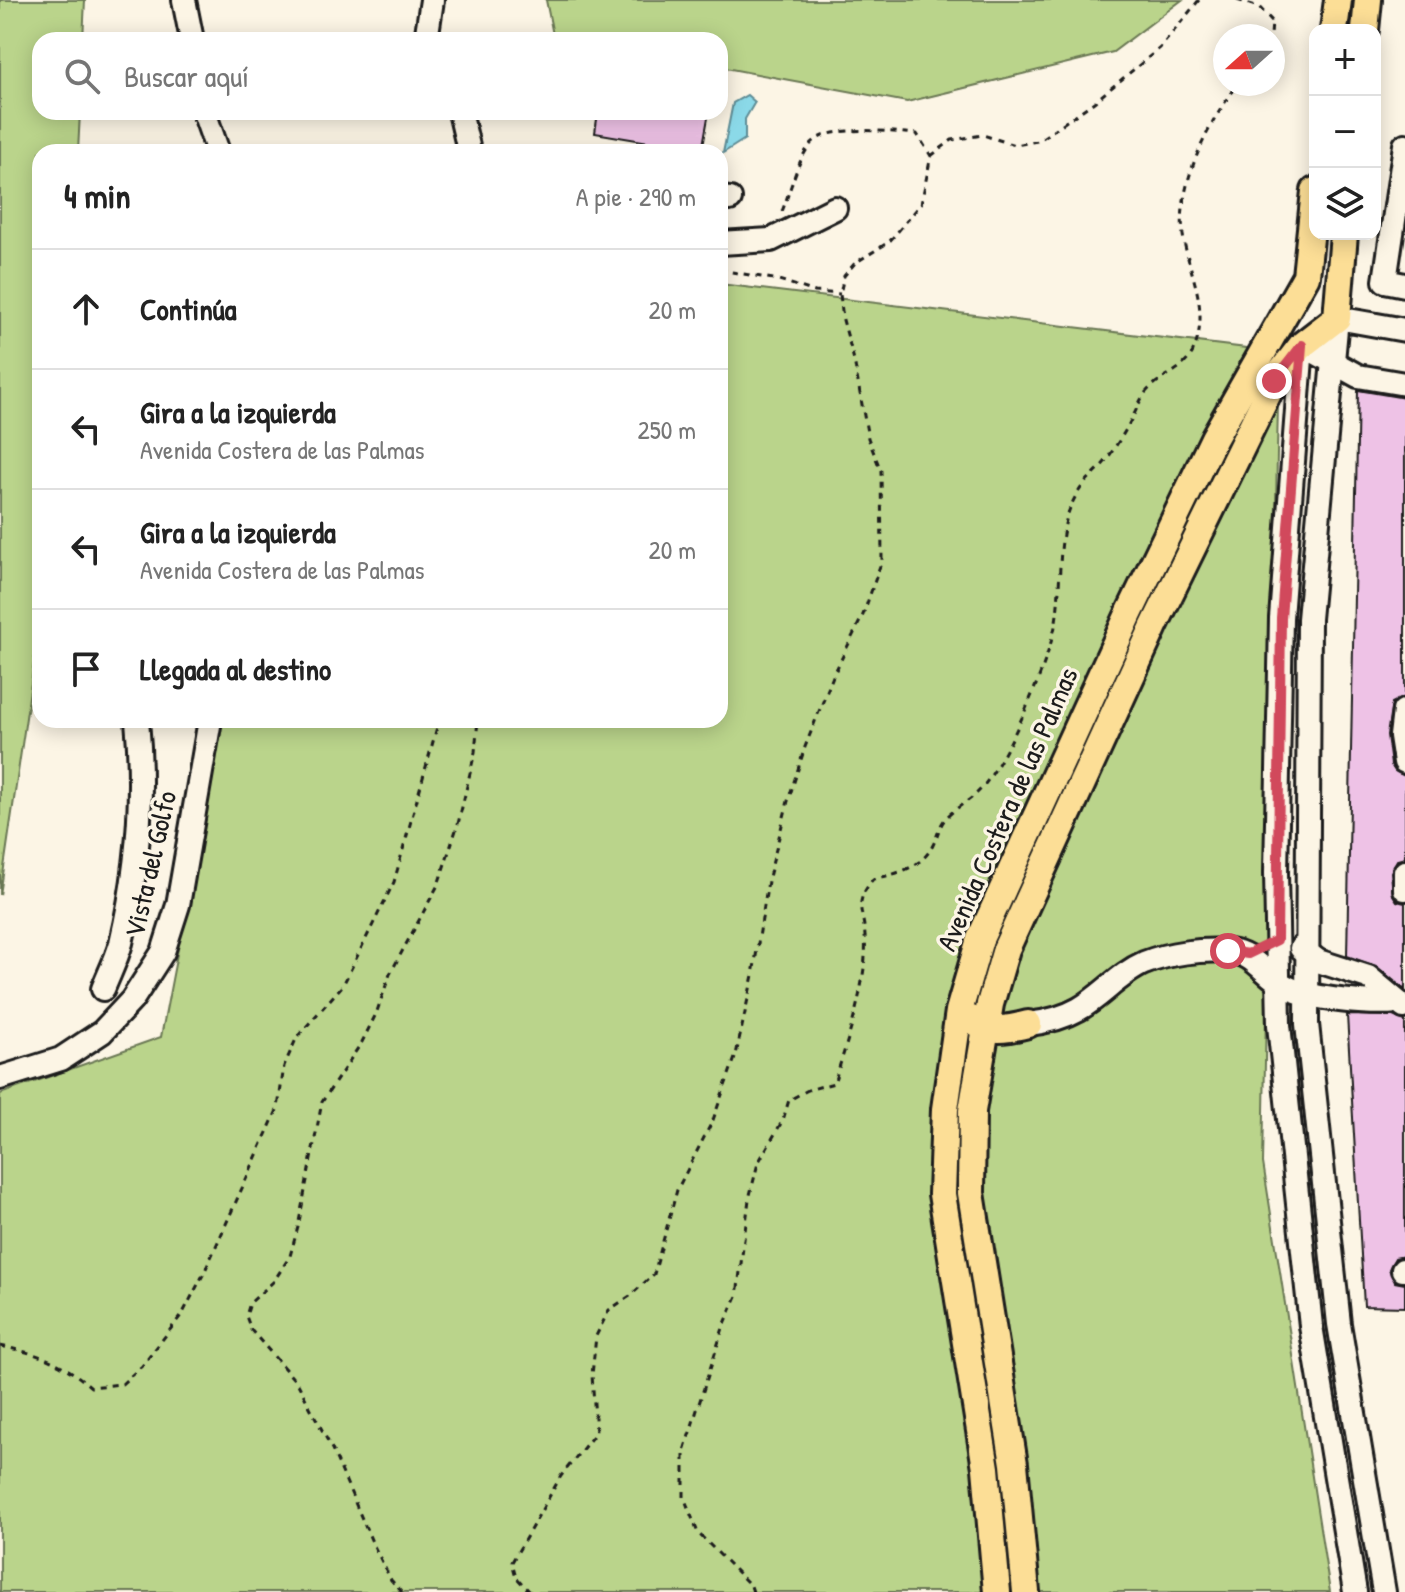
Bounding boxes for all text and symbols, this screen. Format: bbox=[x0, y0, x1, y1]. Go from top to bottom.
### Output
north arrow bbox=[1213, 24, 1285, 96]
map controls bbox=[1309, 24, 1381, 240]
button: + bbox=[1309, 24, 1381, 96]
search box bbox=[32, 32, 728, 120]
icon: search bbox=[60, 54, 104, 98]
text: Buscar aquí bbox=[124, 56, 249, 96]
button: − bbox=[1309, 96, 1381, 168]
button: layers bbox=[1309, 168, 1381, 240]
text: 4 min bbox=[64, 173, 131, 219]
text: A pie · 290 m bbox=[576, 179, 696, 214]
icon: ahead bbox=[64, 287, 108, 331]
text: Continúa bbox=[140, 289, 236, 329]
text: 20 m bbox=[649, 292, 696, 327]
route end bbox=[1256, 363, 1292, 399]
text: Gira a la izquierda bbox=[140, 392, 336, 432]
icon: left bbox=[64, 407, 108, 451]
text: 250 m bbox=[638, 412, 696, 447]
text: Avenida Costera de las Palmas bbox=[140, 432, 425, 467]
text: Gira a la izquierda bbox=[140, 512, 336, 552]
icon: left bbox=[64, 527, 108, 571]
text: 20 m bbox=[649, 532, 696, 567]
text: Avenida Costera de las Palmas bbox=[140, 552, 425, 587]
icon: arrive bbox=[64, 647, 108, 691]
text: Llegada al destino bbox=[140, 649, 331, 689]
street label: Avenida Costera de las Palmas bbox=[927, 661, 1087, 957]
street label: Vista del Golfo bbox=[115, 787, 185, 941]
route start bbox=[1210, 933, 1246, 969]

